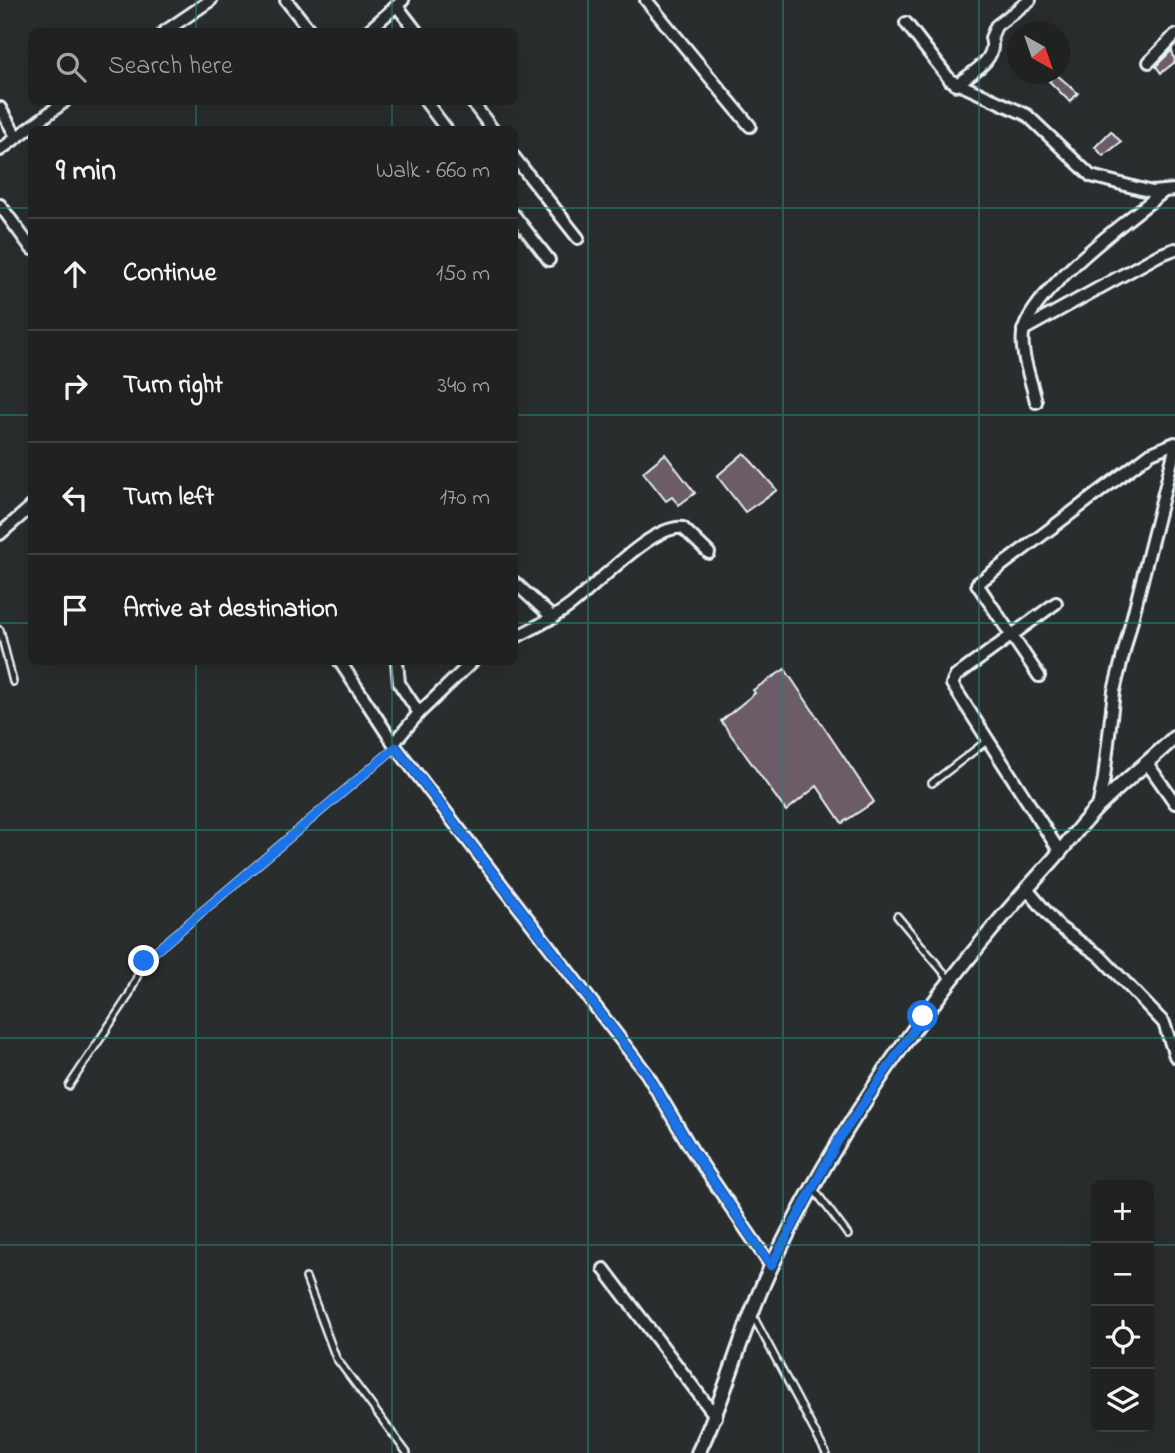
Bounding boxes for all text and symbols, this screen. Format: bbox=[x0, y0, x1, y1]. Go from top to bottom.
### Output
north arrow bbox=[1007, 21, 1070, 84]
search box bbox=[28, 28, 518, 105]
icon: search bbox=[52, 48, 90, 86]
text: Search here bbox=[108, 48, 233, 86]
text: 9 min bbox=[56, 150, 116, 194]
text: Walk · 660 m bbox=[376, 155, 490, 188]
icon: ahead bbox=[56, 255, 94, 293]
text: Continue bbox=[123, 255, 216, 293]
text: 150 m bbox=[436, 258, 490, 291]
icon: right bbox=[56, 367, 94, 405]
text: Turn right bbox=[123, 367, 223, 405]
text: 340 m bbox=[437, 370, 490, 403]
icon: left bbox=[56, 479, 94, 517]
text: Turn left bbox=[123, 479, 214, 517]
text: 170 m bbox=[440, 482, 490, 515]
icon: arrive bbox=[56, 591, 94, 629]
text: Arrive at destination bbox=[123, 591, 338, 629]
route end bbox=[128, 945, 159, 976]
route start bbox=[907, 1000, 938, 1031]
map controls bbox=[1091, 1180, 1154, 1432]
button: + bbox=[1091, 1180, 1154, 1243]
button: − bbox=[1091, 1243, 1154, 1306]
button: locate bbox=[1091, 1306, 1154, 1369]
button: layers bbox=[1091, 1369, 1154, 1432]

